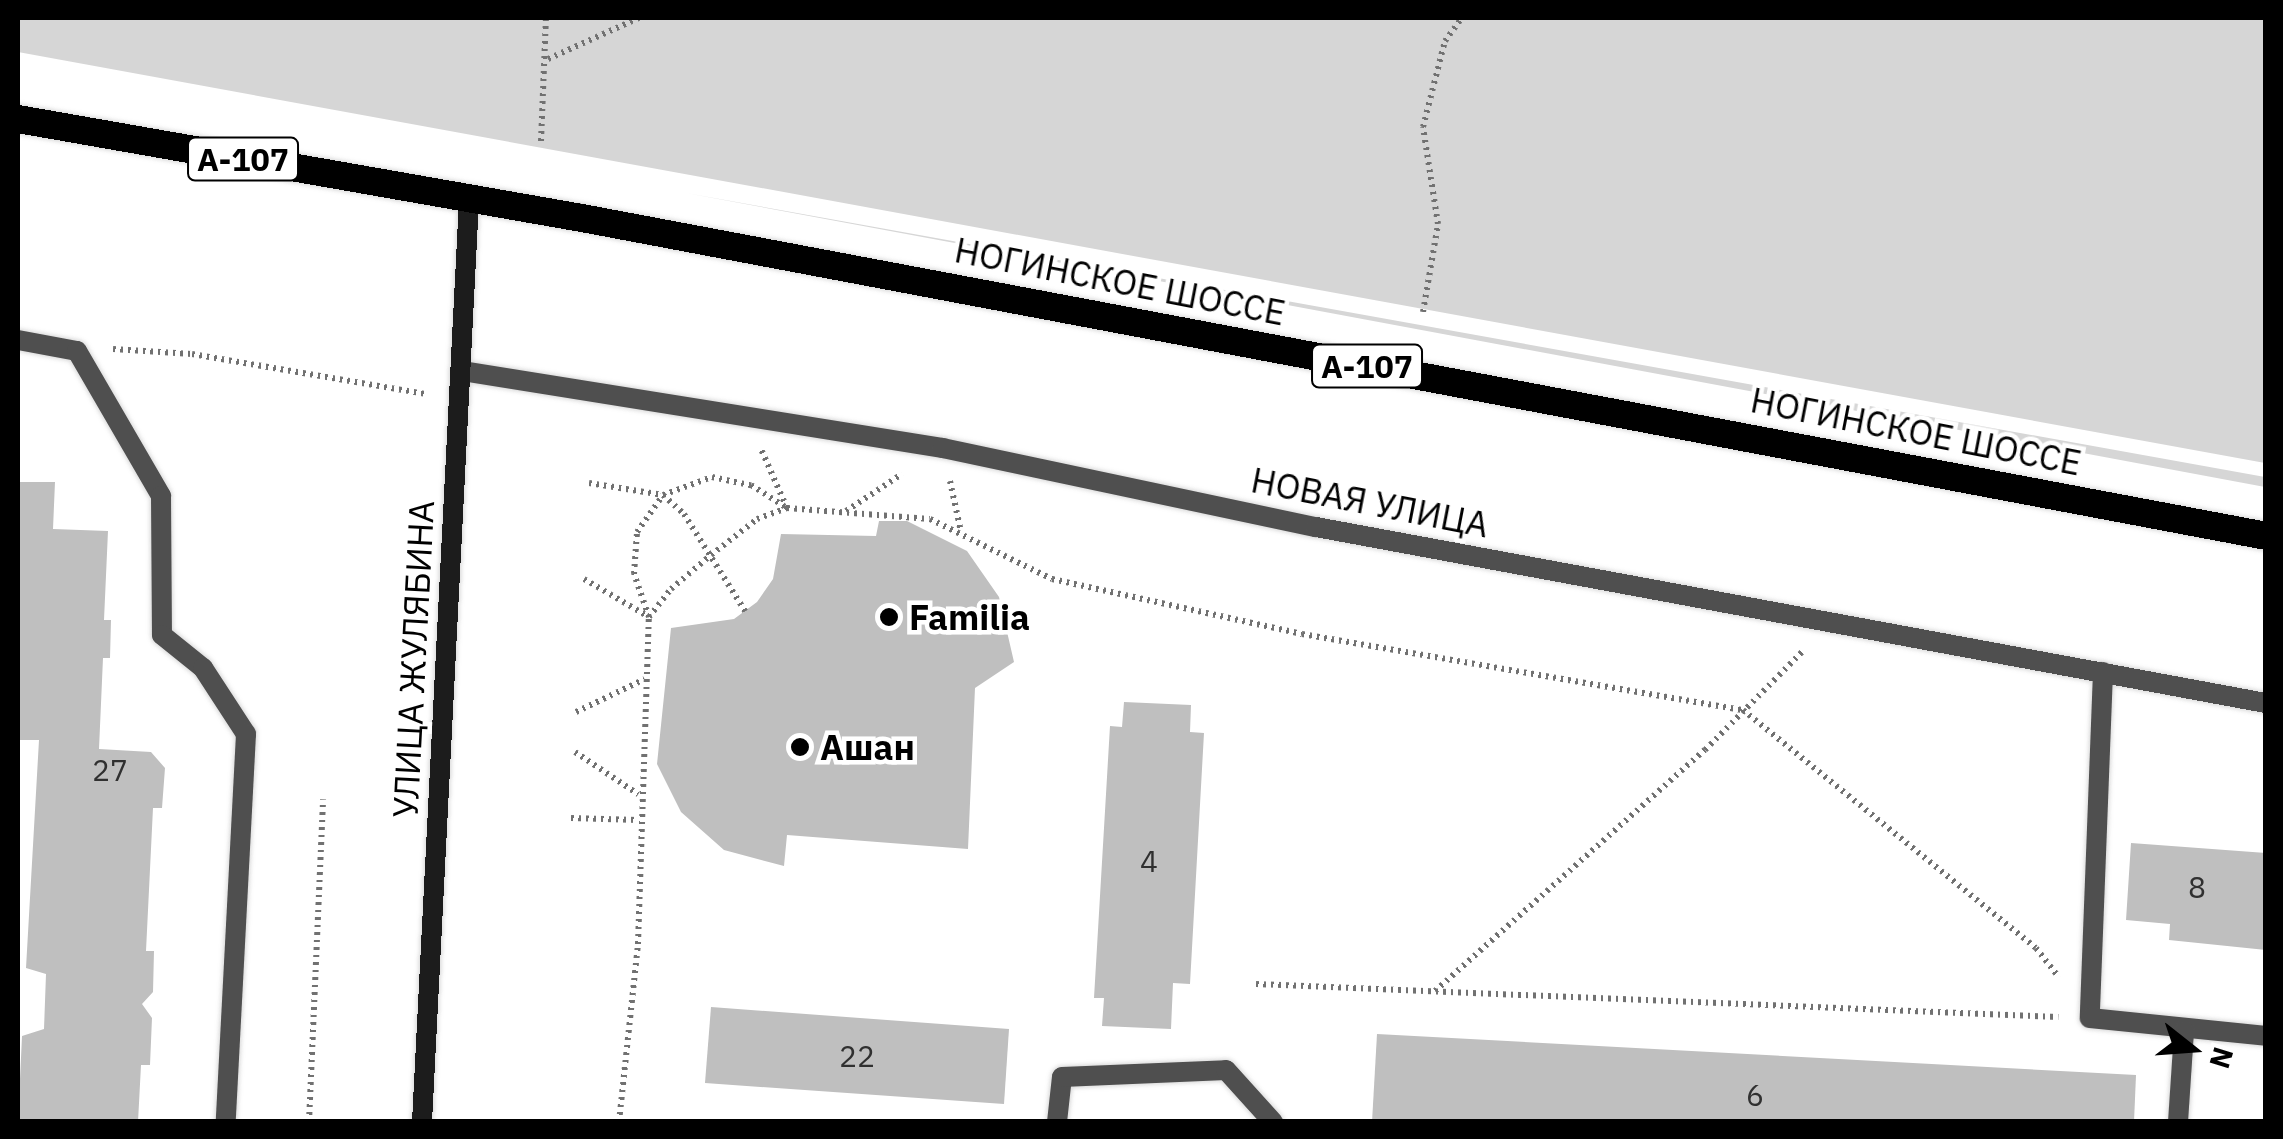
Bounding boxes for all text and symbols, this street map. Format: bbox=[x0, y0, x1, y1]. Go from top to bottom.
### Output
road number: А-107 bbox=[186, 132, 300, 186]
street label: НОГИНСКОЕ ШОССЕ bbox=[951, 228, 1289, 334]
road number: А-107 bbox=[1310, 339, 1424, 393]
street label: НОГИНСКОЕ ШОССЕ bbox=[1747, 378, 2085, 484]
street label: НОВАЯ УЛИЦА bbox=[1248, 458, 1492, 546]
street label: УЛИЦА ЖУЛЯБИНА bbox=[384, 499, 442, 819]
place label: Familia bbox=[909, 596, 1030, 638]
marker: Familia bbox=[878, 606, 900, 628]
place label: Ашан bbox=[820, 726, 915, 768]
marker: Ашан bbox=[789, 736, 811, 758]
house number: 27 bbox=[92, 752, 128, 788]
house number: 4 bbox=[1140, 843, 1158, 879]
house number: 8 bbox=[2188, 869, 2206, 905]
north arrow bbox=[2143, 999, 2243, 1099]
house number: 22 bbox=[839, 1038, 875, 1074]
text: N bbox=[2202, 1043, 2243, 1073]
house number: 6 bbox=[1746, 1077, 1764, 1113]

